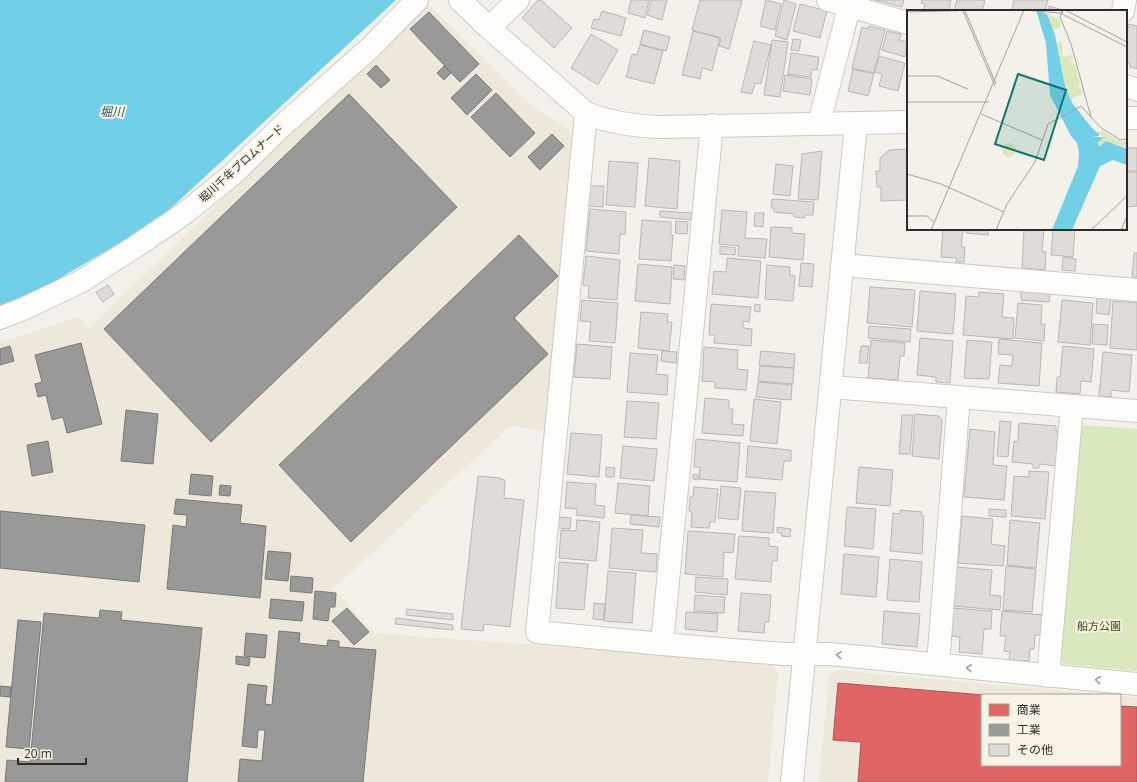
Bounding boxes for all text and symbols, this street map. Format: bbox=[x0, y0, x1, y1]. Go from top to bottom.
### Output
inset map bbox=[907, 10, 1127, 230]
water label: 堀川 bbox=[100, 103, 126, 120]
street label: 堀川千年プロムナード bbox=[195, 121, 287, 205]
park label: 船方公園 bbox=[1077, 618, 1121, 633]
one-way arrow bbox=[836, 651, 842, 660]
one-way arrow bbox=[966, 663, 972, 672]
one-way arrow bbox=[1095, 676, 1101, 685]
legend bbox=[981, 694, 1121, 766]
text: 商業 bbox=[1017, 701, 1041, 718]
text: 工業 bbox=[1017, 721, 1041, 738]
scale bar bbox=[18, 740, 86, 766]
text: その他 bbox=[1017, 741, 1053, 758]
text: 20 m bbox=[24, 745, 52, 762]

